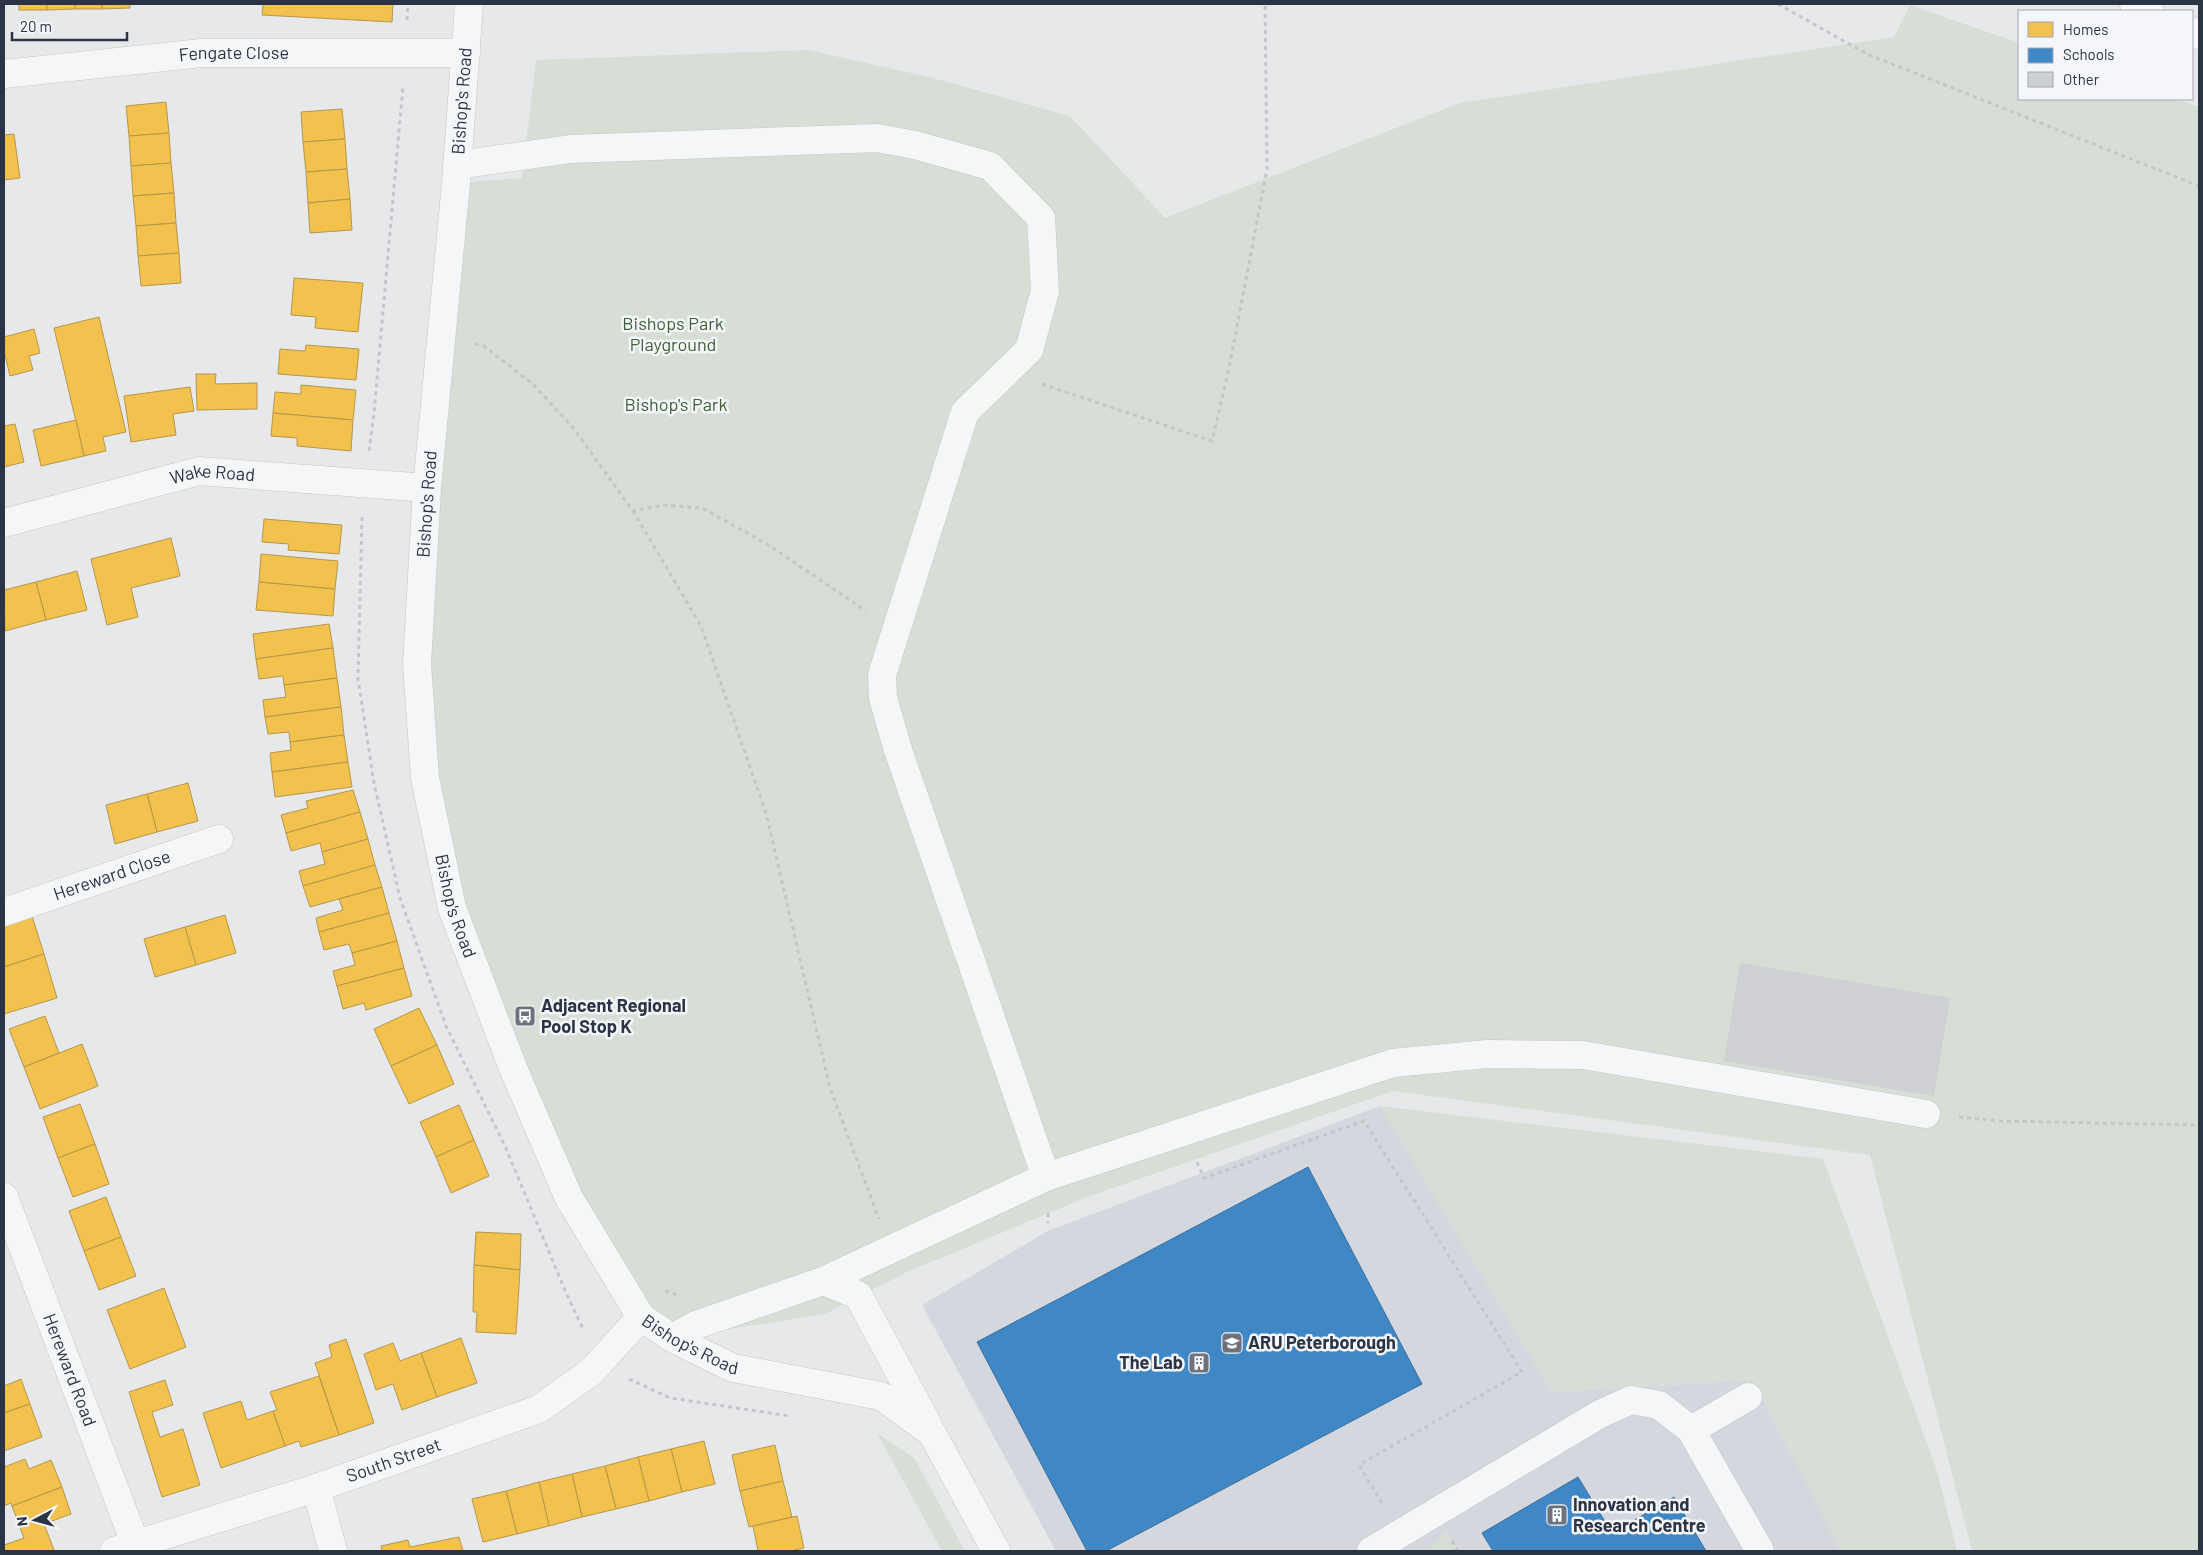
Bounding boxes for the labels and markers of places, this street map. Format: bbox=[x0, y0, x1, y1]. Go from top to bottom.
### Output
place label: Adjacent Regional Pool Stop K bbox=[541, 994, 686, 1037]
bus stop icon: Adjacent Regional Pool Stop K bbox=[513, 1004, 537, 1028]
school or university icon: ARU Peterborough bbox=[1220, 1331, 1244, 1355]
place label: ARU Peterborough bbox=[1248, 1331, 1396, 1353]
place label: The Lab bbox=[1119, 1351, 1183, 1373]
building icon: The Lab bbox=[1187, 1351, 1211, 1375]
place label: Innovation and Research Centre bbox=[1573, 1493, 1706, 1536]
building icon: Innovation and Research Centre bbox=[1545, 1503, 1569, 1527]

